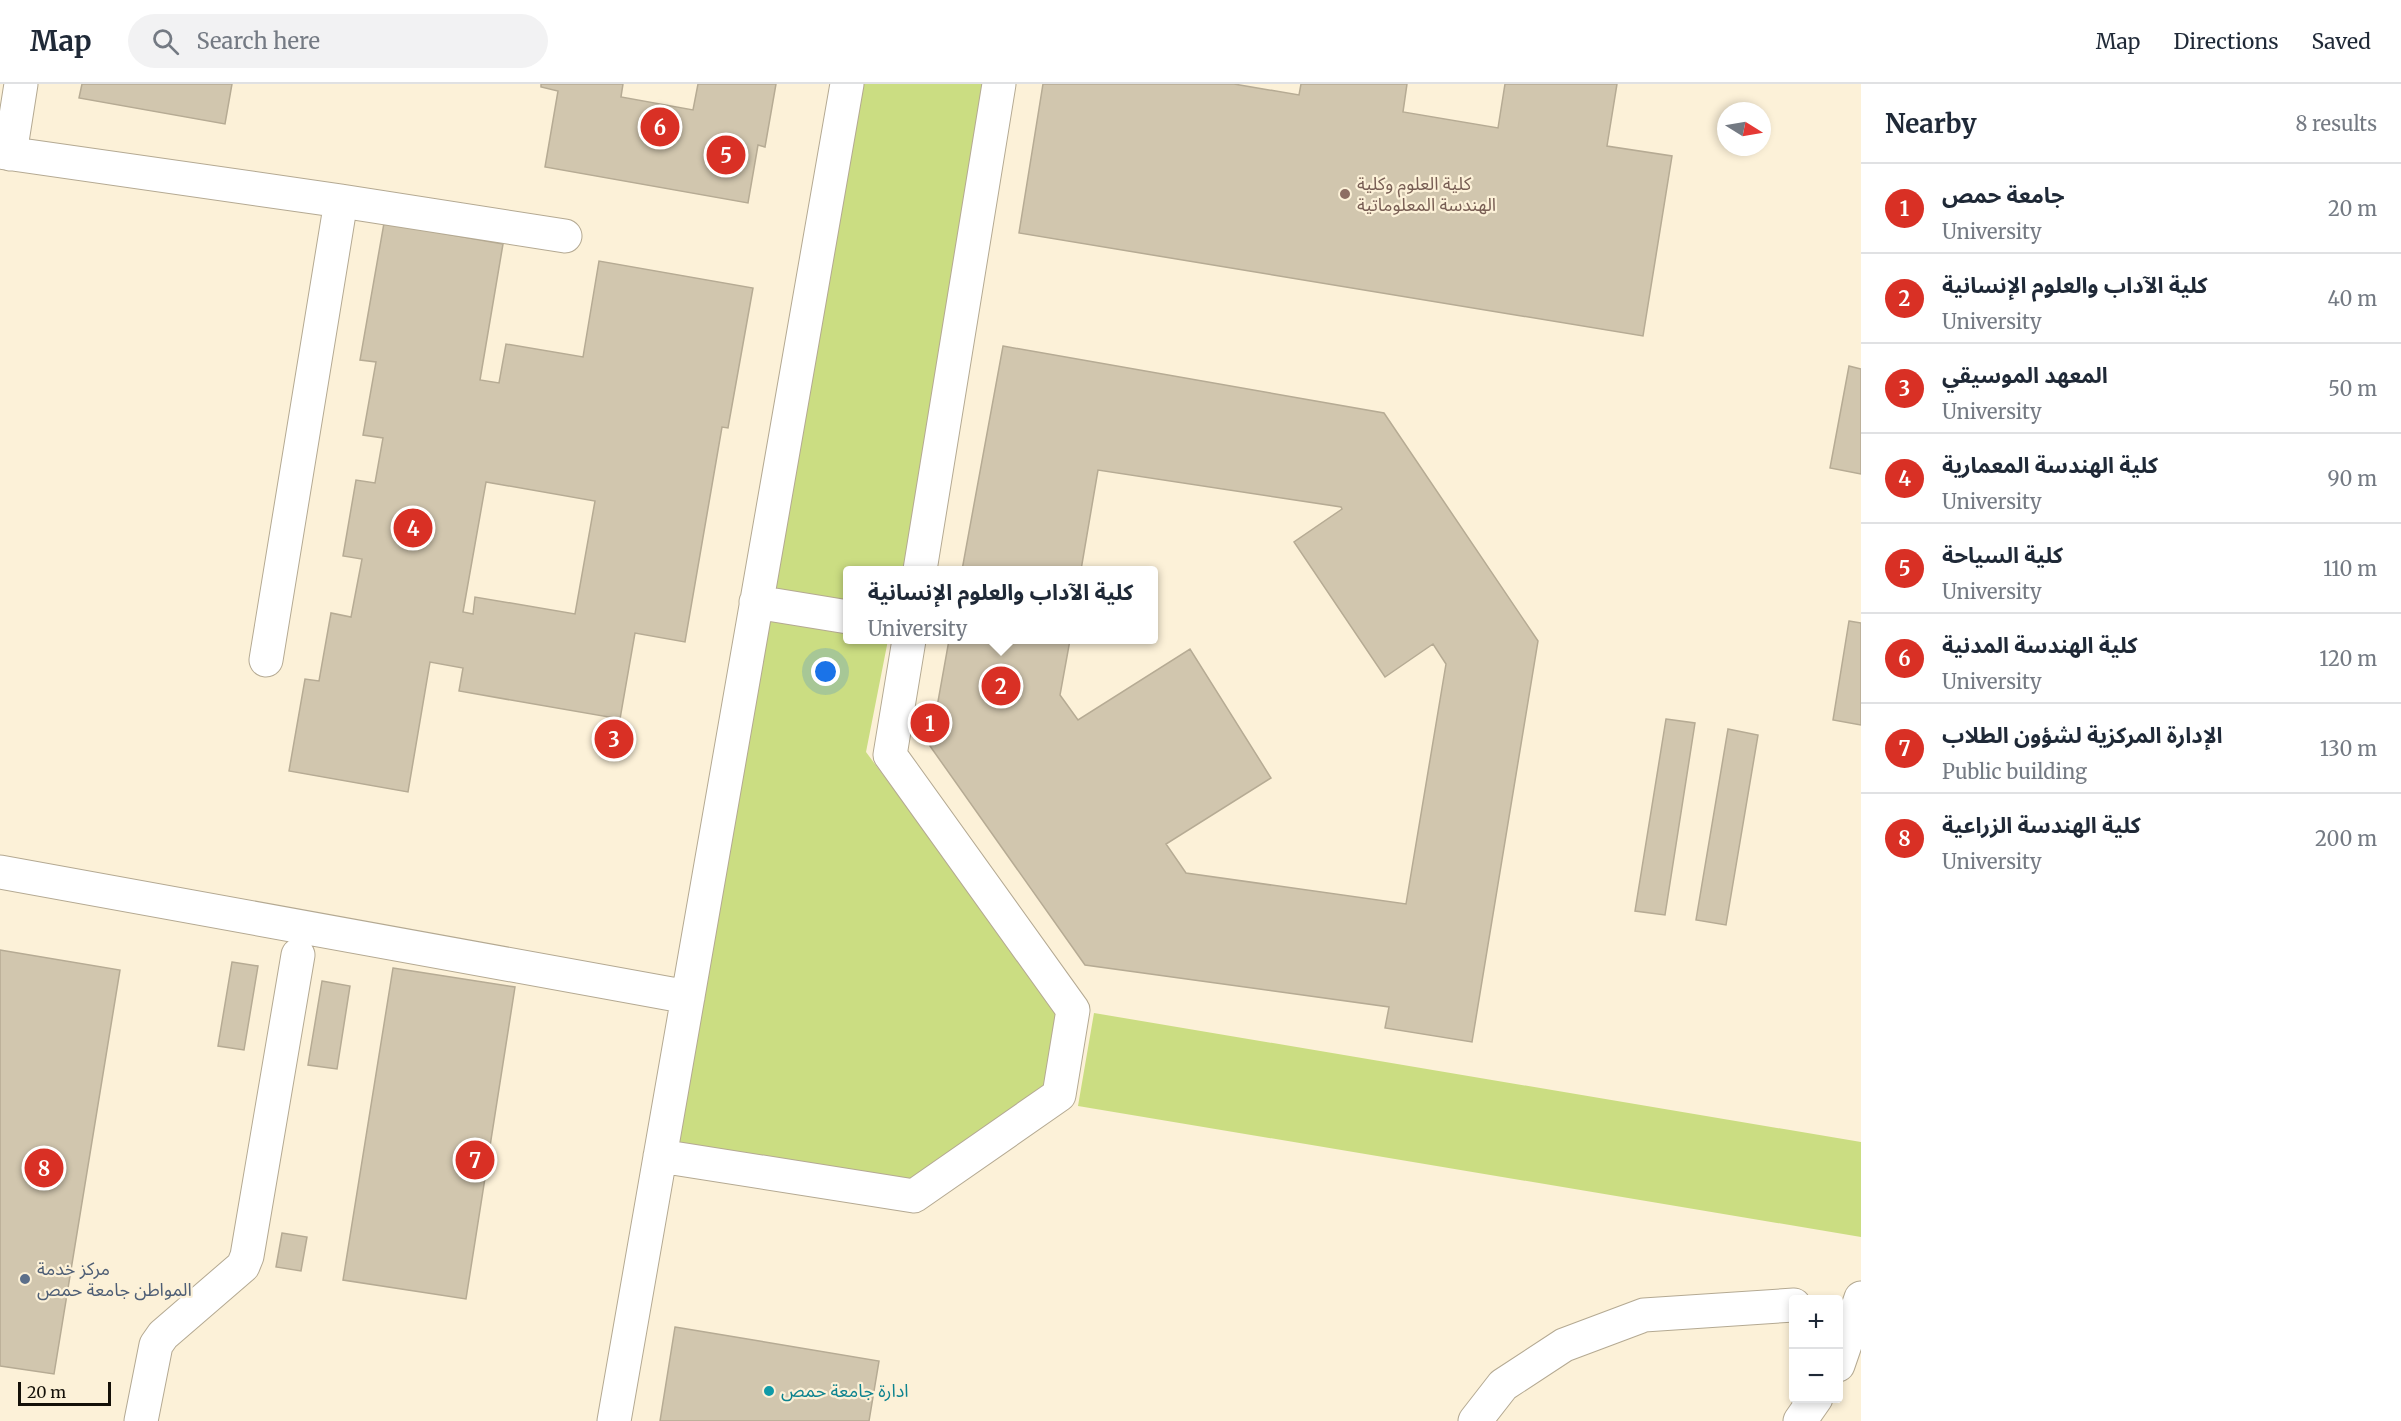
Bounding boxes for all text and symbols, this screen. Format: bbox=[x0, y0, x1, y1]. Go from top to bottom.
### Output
search box bbox=[128, 14, 548, 68]
text: Map bbox=[30, 23, 92, 59]
icon: search bbox=[149, 25, 182, 58]
text: Search here bbox=[197, 27, 320, 55]
text: Map bbox=[2096, 28, 2140, 55]
text: Directions bbox=[2173, 28, 2278, 55]
text: Saved bbox=[2311, 28, 2371, 55]
north arrow bbox=[1717, 102, 1771, 156]
pin: 6 bbox=[640, 104, 680, 150]
text: Nearby bbox=[1885, 107, 1977, 140]
text: 8 results bbox=[2295, 111, 2377, 136]
pin: 5 bbox=[706, 132, 746, 178]
place label: كلية العلوم وكلية الهندسة المعلوماتية bbox=[1357, 172, 1496, 216]
text: جامعة حمص bbox=[1942, 181, 2065, 209]
marker: كلية العلوم وكلية الهندسة المعلوماتية bbox=[1338, 187, 1352, 201]
text: 1 bbox=[1900, 196, 1909, 221]
text: 20 m bbox=[2328, 196, 2377, 221]
text: University bbox=[1942, 219, 2042, 244]
text: كلية الآداب والعلوم الإنسانية bbox=[1942, 271, 2208, 299]
text: 2 bbox=[1899, 286, 1910, 311]
text: 40 m bbox=[2327, 286, 2377, 311]
text: University bbox=[1942, 309, 2042, 334]
text: المعهد الموسيقي bbox=[1942, 361, 2108, 389]
text: 3 bbox=[1899, 376, 1910, 401]
text: 50 m bbox=[2328, 376, 2377, 401]
text: University bbox=[1942, 399, 2042, 424]
text: كلية الهندسة المعمارية bbox=[1942, 451, 2158, 479]
text: 4 bbox=[1898, 466, 1911, 491]
text: 90 m bbox=[2327, 466, 2377, 491]
text: University bbox=[1942, 489, 2042, 514]
pin: 4 bbox=[394, 506, 432, 550]
text: كلية السياحة bbox=[1942, 541, 2063, 569]
text: 5 bbox=[1899, 556, 1910, 581]
text: 110 m bbox=[2323, 556, 2377, 581]
popup bbox=[843, 566, 1158, 644]
text: كلية الآداب والعلوم الإنسانية bbox=[868, 578, 1133, 606]
text: University bbox=[1942, 579, 2042, 604]
text: University bbox=[868, 616, 967, 641]
text: كلية الهندسة المدنية bbox=[1942, 631, 2138, 659]
text: 6 bbox=[1898, 646, 1911, 671]
text: 120 m bbox=[2319, 646, 2377, 671]
your location bbox=[811, 657, 840, 686]
pin: 2 bbox=[982, 664, 1020, 708]
text: University bbox=[1942, 669, 2042, 694]
pin: 1 bbox=[910, 700, 950, 746]
pin: 3 bbox=[594, 716, 634, 762]
text: الإدارة المركزية لشؤون الطلاب bbox=[1942, 721, 2223, 749]
text: 7 bbox=[1899, 736, 1911, 761]
text: 130 m bbox=[2320, 736, 2377, 761]
text: Public building bbox=[1942, 759, 2087, 784]
text: كلية الهندسة الزراعية bbox=[1942, 811, 2141, 839]
text: 8 bbox=[1898, 826, 1911, 851]
text: 200 m bbox=[2315, 826, 2377, 851]
text: University bbox=[1942, 849, 2042, 874]
pin: 7 bbox=[456, 1138, 494, 1182]
pin: 8 bbox=[24, 1146, 63, 1190]
place label: مركز خدمة المواطن جامعة حمص bbox=[37, 1257, 192, 1301]
marker: مركز خدمة المواطن جامعة حمص bbox=[18, 1272, 32, 1286]
map controls bbox=[1789, 1295, 1843, 1403]
button: + bbox=[1789, 1295, 1843, 1349]
button: − bbox=[1789, 1349, 1843, 1403]
scale bar bbox=[18, 1379, 111, 1406]
place label: ادارة جامعة حمص bbox=[781, 1379, 909, 1402]
text: 20 m bbox=[27, 1382, 66, 1402]
marker: ادارة جامعة حمص bbox=[762, 1384, 776, 1398]

